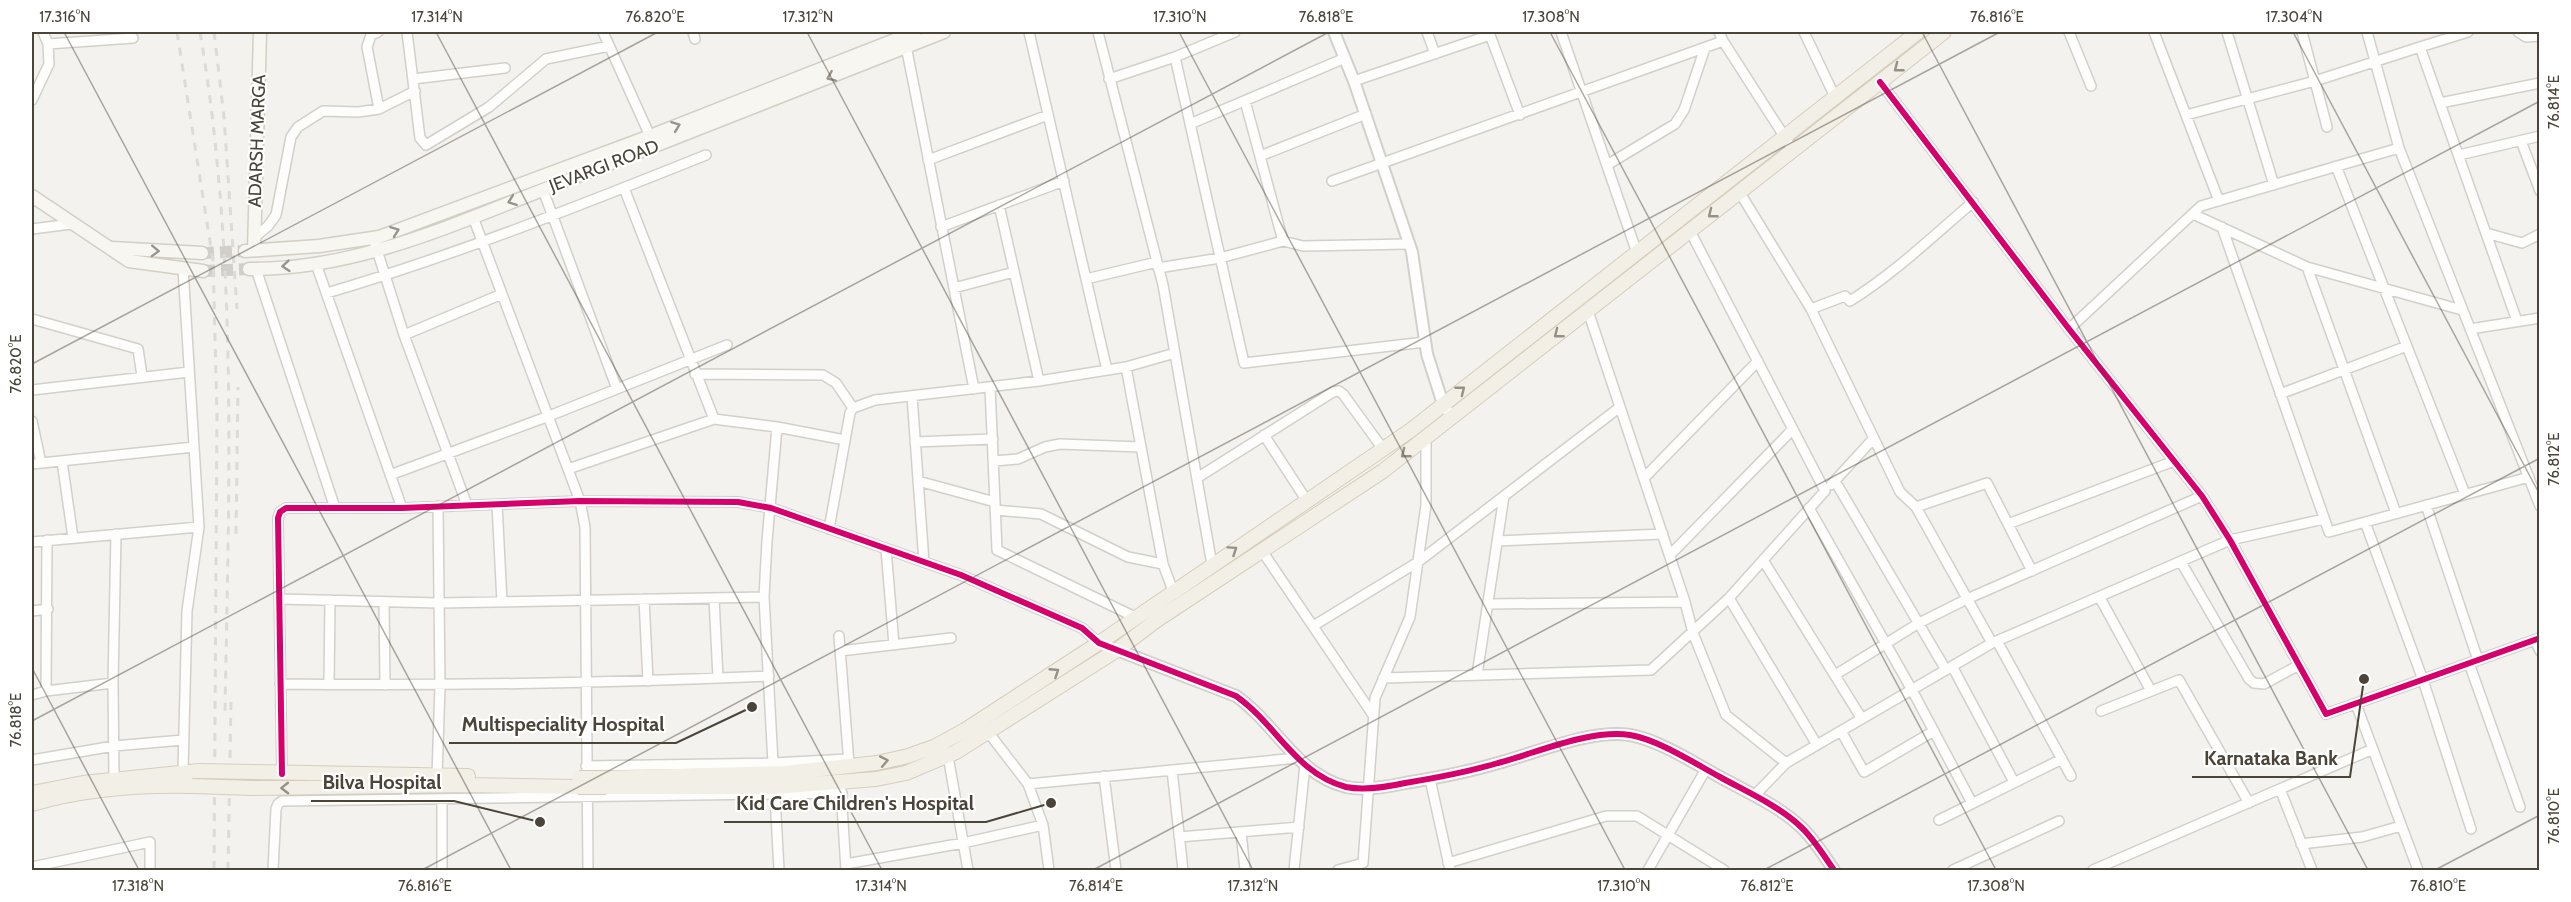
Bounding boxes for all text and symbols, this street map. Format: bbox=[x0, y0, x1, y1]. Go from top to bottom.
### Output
text: 17.316°N bbox=[39, 8, 91, 26]
text: 17.314°N bbox=[411, 8, 463, 26]
text: 76.820°E bbox=[626, 8, 684, 26]
text: 17.312°N bbox=[783, 8, 833, 26]
text: 17.310°N bbox=[1153, 8, 1207, 26]
text: 76.818°E bbox=[1299, 8, 1353, 26]
text: 17.308°N bbox=[1522, 8, 1580, 26]
text: 76.816°E bbox=[1970, 8, 2024, 26]
text: 17.304°N bbox=[2266, 8, 2323, 26]
one-way arrow bbox=[1894, 60, 1905, 71]
one-way arrow bbox=[826, 70, 837, 82]
street label: ADARSH MARGA bbox=[244, 74, 270, 208]
text: 76.814°E bbox=[2545, 75, 2563, 129]
one-way arrow bbox=[670, 120, 681, 133]
street label: JEVARGI ROAD bbox=[545, 135, 662, 197]
one-way arrow bbox=[508, 194, 519, 206]
one-way arrow bbox=[1708, 207, 1719, 218]
one-way arrow bbox=[389, 226, 400, 238]
one-way arrow bbox=[151, 245, 160, 258]
one-way arrow bbox=[281, 259, 290, 272]
one-way arrow bbox=[1554, 327, 1565, 338]
text: 76.820°E bbox=[7, 335, 25, 393]
one-way arrow bbox=[1455, 386, 1466, 397]
text: 76.812°E bbox=[2545, 432, 2563, 486]
one-way arrow bbox=[1400, 447, 1411, 458]
one-way arrow bbox=[1227, 546, 1238, 557]
one-way arrow bbox=[1049, 667, 1059, 679]
text: 76.818°E bbox=[7, 693, 25, 747]
callout: Multispeciality Hospital bbox=[449, 705, 676, 743]
text: Multispeciality Hospital bbox=[461, 712, 665, 736]
callout: Karnataka Bank bbox=[2192, 739, 2350, 777]
text: Karnataka Bank bbox=[2204, 746, 2338, 770]
one-way arrow bbox=[878, 755, 888, 768]
callout: Bilva Hospital bbox=[311, 763, 454, 801]
text: Bilva Hospital bbox=[322, 770, 442, 794]
one-way arrow bbox=[280, 782, 289, 794]
callout: Kid Care Children's Hospital bbox=[724, 784, 986, 822]
text: 76.810°E bbox=[2545, 788, 2563, 844]
text: Kid Care Children's Hospital bbox=[736, 791, 974, 815]
text: 17.318°N bbox=[112, 877, 164, 895]
text: 76.816°E bbox=[398, 877, 452, 895]
text: 17.314°N bbox=[855, 877, 907, 895]
text: 76.814°E bbox=[1069, 877, 1123, 895]
text: 17.312°N bbox=[1228, 877, 1278, 895]
text: 17.310°N bbox=[1597, 877, 1651, 895]
text: 76.812°E bbox=[1740, 877, 1794, 895]
text: 17.308°N bbox=[1967, 877, 2025, 895]
text: 76.810°E bbox=[2410, 877, 2466, 895]

